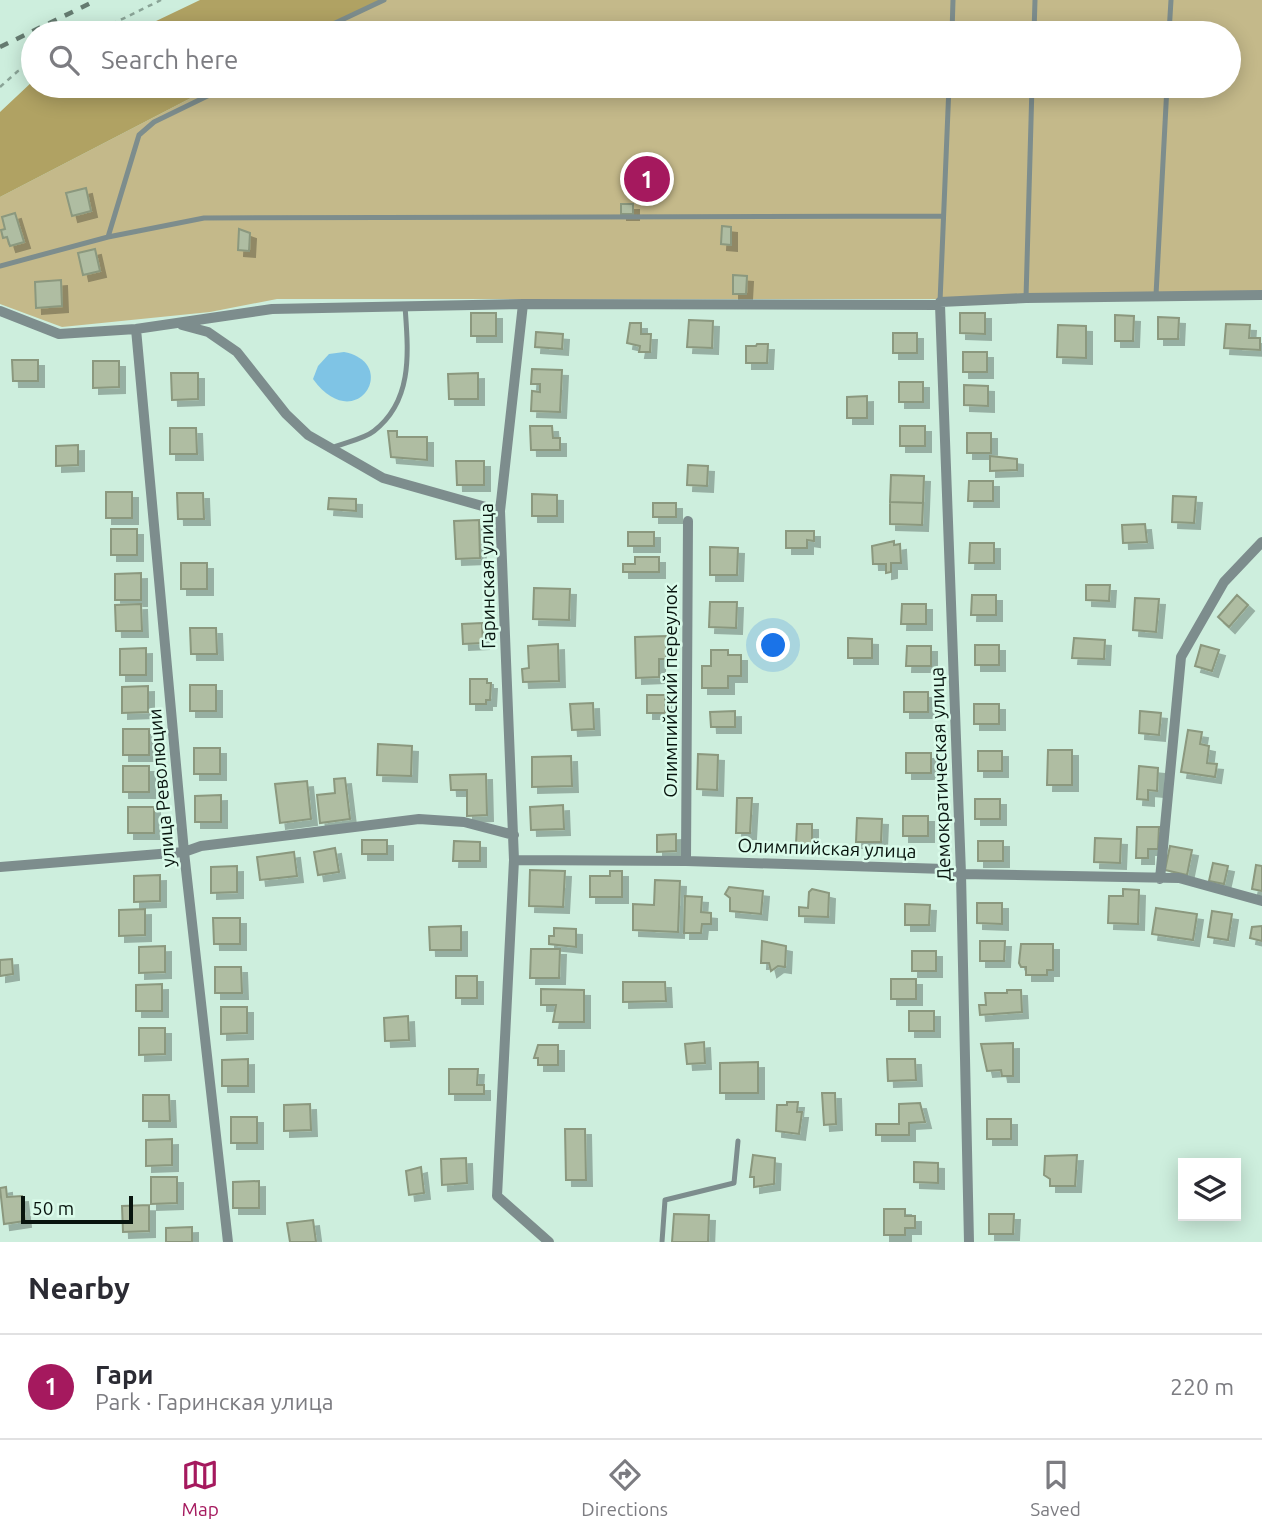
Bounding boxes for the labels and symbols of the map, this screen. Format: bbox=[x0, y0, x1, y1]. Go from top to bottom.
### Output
pin: 1 bbox=[624, 153, 670, 205]
street label: Гаринская улица bbox=[475, 503, 499, 649]
street label: Олимпийский переулок bbox=[659, 584, 681, 798]
your location bbox=[756, 628, 790, 662]
street label: Демократическая улица bbox=[925, 666, 955, 882]
street label: улица Революции bbox=[143, 708, 179, 868]
street label: Олимпийская улица bbox=[737, 834, 917, 862]
scale bar bbox=[21, 1193, 133, 1225]

